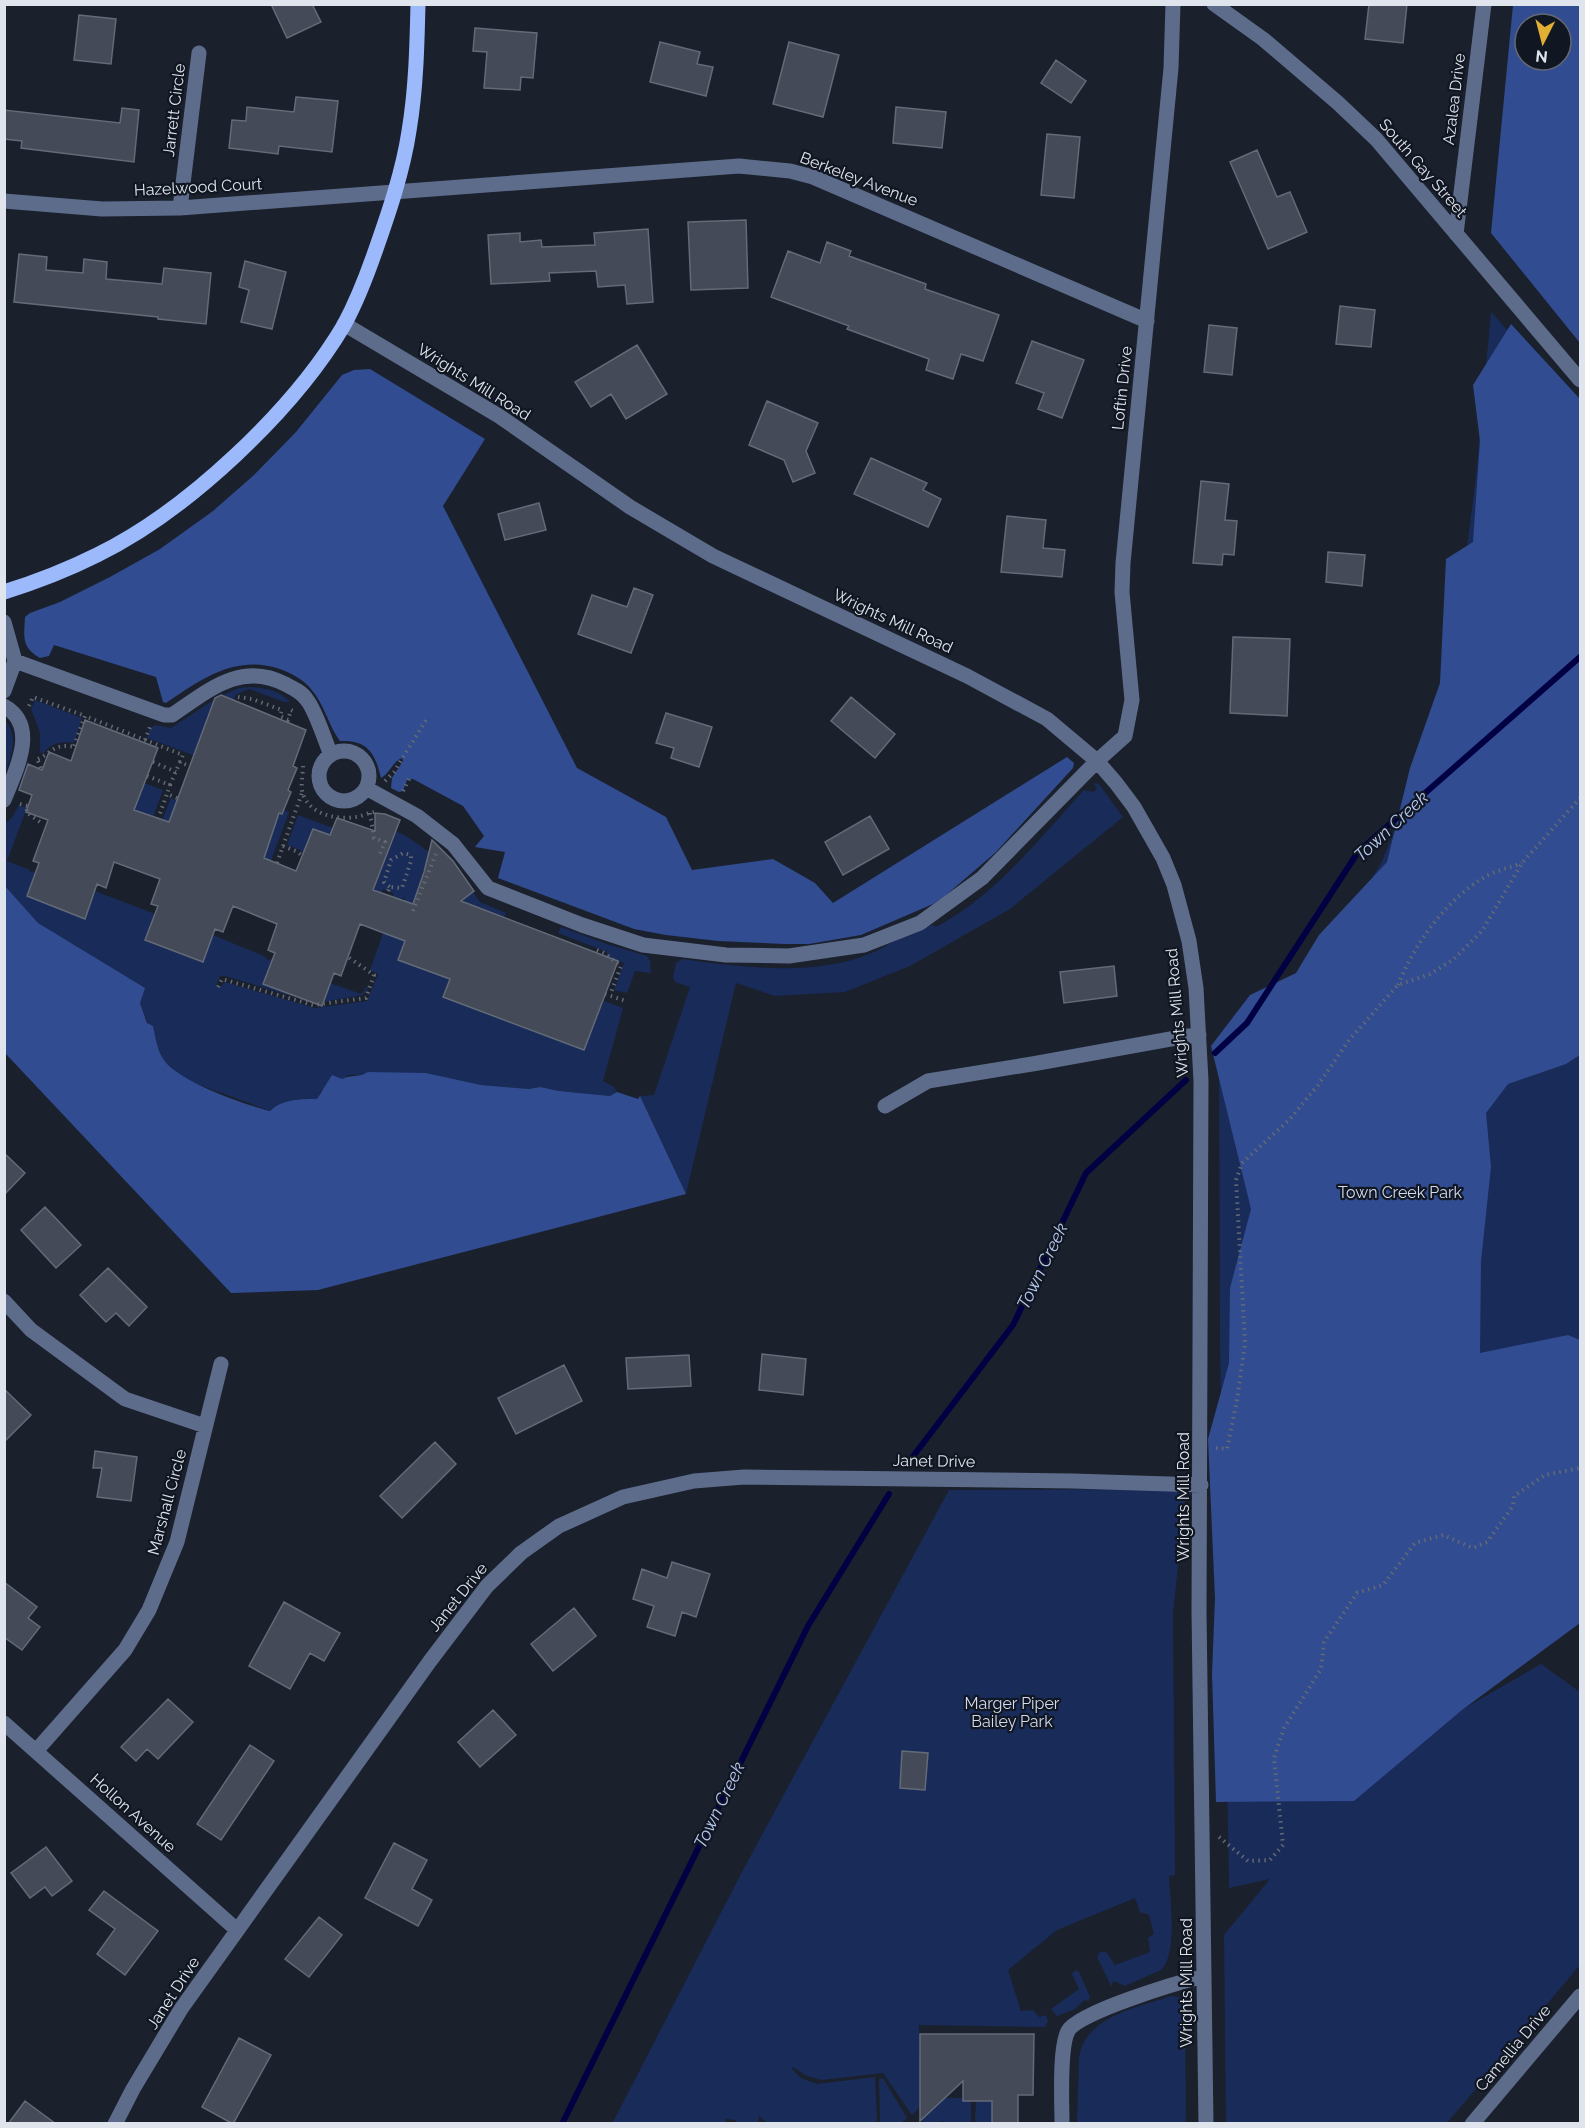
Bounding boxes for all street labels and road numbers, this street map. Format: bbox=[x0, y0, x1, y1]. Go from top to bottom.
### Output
street label: Azalea Drive bbox=[1439, 52, 1469, 146]
street label: Jarrett Circle bbox=[159, 62, 189, 158]
street label: South Gay Street bbox=[1375, 115, 1471, 222]
street label: Berkeley Avenue bbox=[797, 148, 921, 210]
street label: Hazelwood Court bbox=[133, 174, 263, 200]
street label: Wrights Mill Road bbox=[414, 340, 534, 424]
street label: Loftin Drive bbox=[1108, 345, 1136, 431]
street label: Wrights Mill Road bbox=[830, 585, 956, 657]
street label: Wrights Mill Road bbox=[1162, 948, 1192, 1078]
street label: Wrights Mill Road bbox=[1174, 1432, 1193, 1562]
street label: Marshall Circle bbox=[144, 1447, 190, 1557]
street label: Janet Drive bbox=[893, 1451, 975, 1471]
street label: Janet Drive bbox=[425, 1559, 491, 1635]
street label: Hollon Avenue bbox=[86, 1770, 180, 1856]
street label: Wrights Mill Road bbox=[1177, 1918, 1196, 2048]
street label: Janet Drive bbox=[143, 1953, 203, 2033]
street label: Camellia Drive bbox=[1471, 2001, 1555, 2095]

